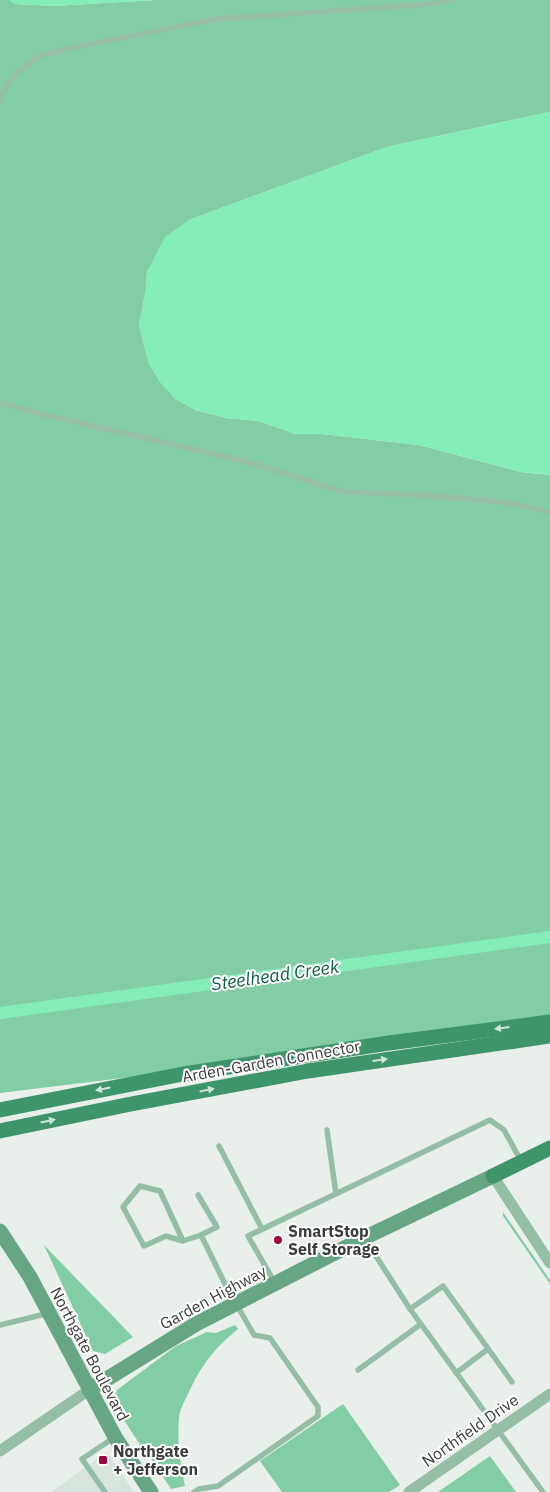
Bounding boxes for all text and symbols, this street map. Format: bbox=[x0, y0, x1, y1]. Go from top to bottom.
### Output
water label: Steelhead Creek bbox=[210, 955, 341, 995]
one-way arrow bbox=[493, 1024, 509, 1032]
street label: Arden-Garden Connector bbox=[180, 1035, 362, 1087]
one-way arrow bbox=[373, 1056, 389, 1064]
one-way arrow bbox=[96, 1085, 111, 1093]
one-way arrow bbox=[200, 1086, 215, 1094]
one-way arrow bbox=[40, 1117, 55, 1125]
place label: SmartStop Self Storage bbox=[288, 1221, 379, 1259]
marker: SmartStop Self Storage bbox=[272, 1234, 284, 1246]
street label: Garden Highway bbox=[156, 1261, 270, 1333]
street label: Northgate Boulevard bbox=[46, 1284, 134, 1424]
street label: Northfield Drive bbox=[418, 1389, 522, 1471]
place label: Northgate + Jefferson bbox=[113, 1441, 198, 1479]
marker: Northgate + Jefferson bbox=[97, 1454, 109, 1466]

